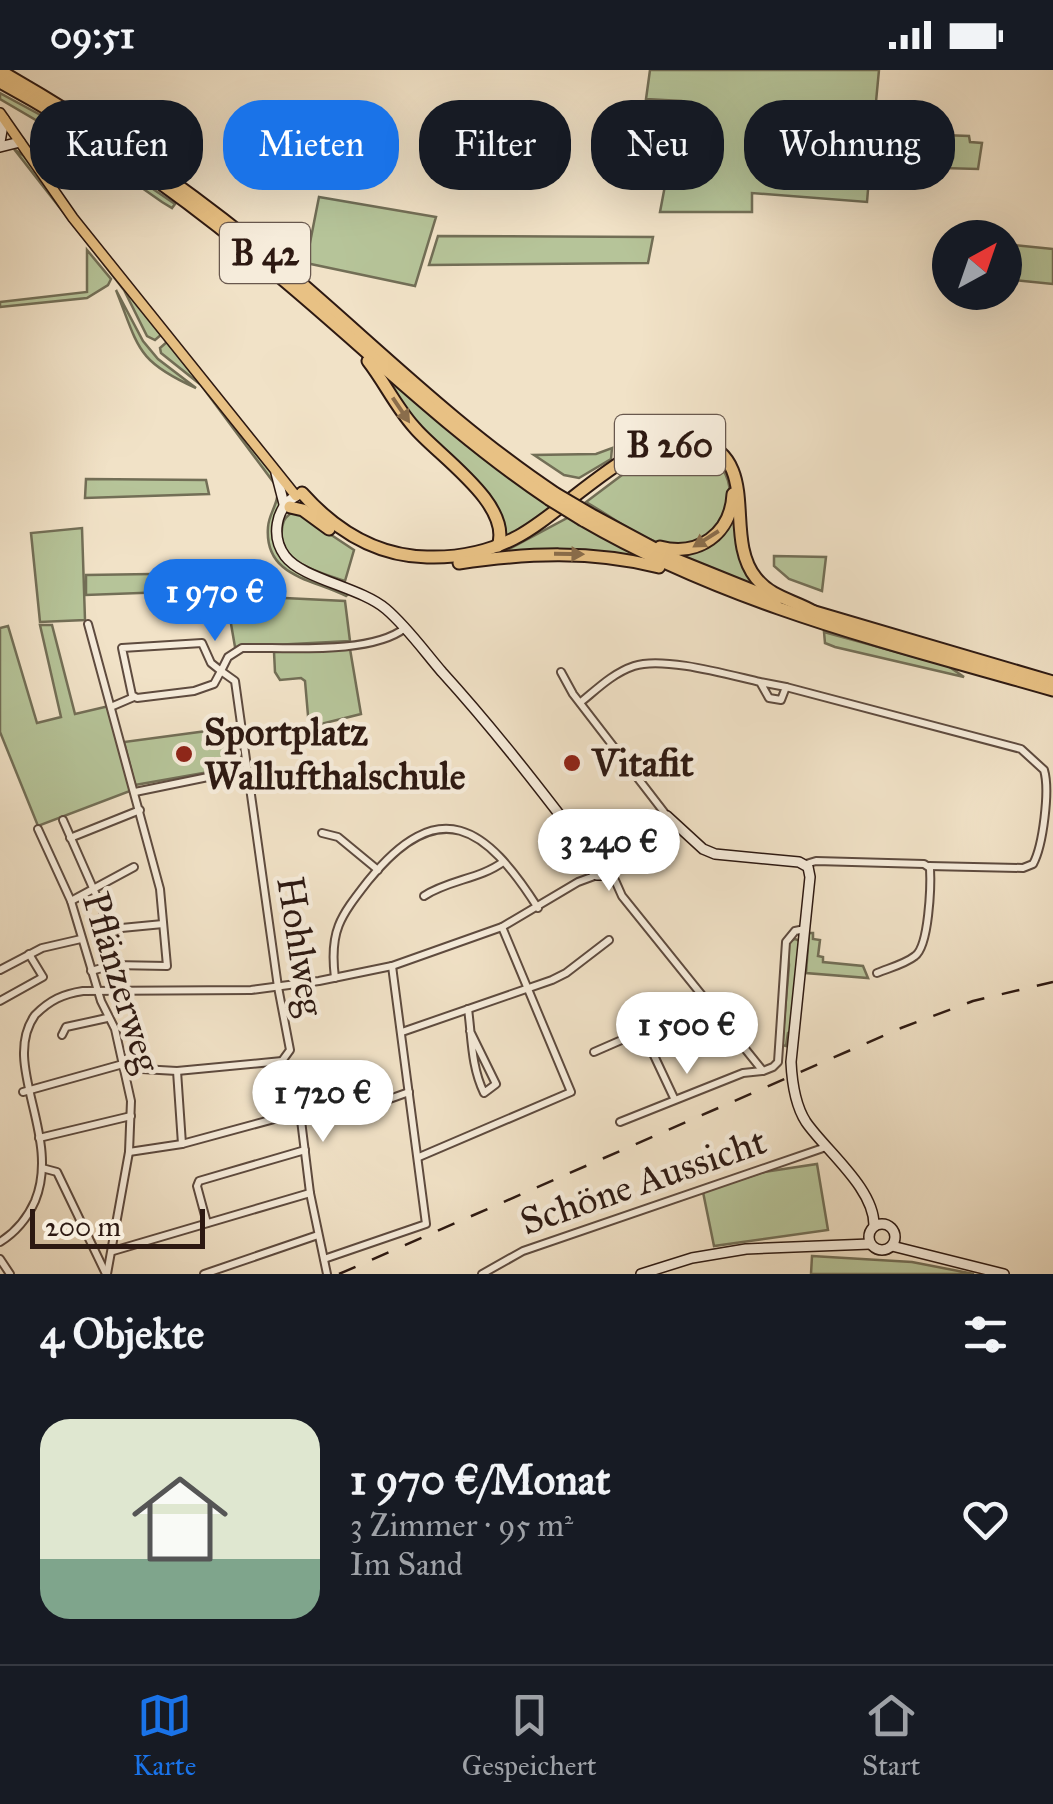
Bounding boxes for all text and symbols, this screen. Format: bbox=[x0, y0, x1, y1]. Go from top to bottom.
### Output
text: 09:51 bbox=[50, 12, 135, 58]
chip: Kaufen bbox=[30, 100, 203, 190]
chip: Mieten bbox=[223, 100, 399, 190]
chip: Filter bbox=[419, 100, 571, 190]
chip: Neu bbox=[591, 100, 724, 190]
chip: Wohnung bbox=[744, 100, 955, 190]
north arrow bbox=[932, 220, 1022, 310]
map controls bbox=[932, 220, 1022, 310]
road number: B 42 bbox=[220, 223, 310, 283]
one-way arrow bbox=[392, 396, 410, 423]
road number: B 260 bbox=[615, 415, 725, 475]
one-way arrow bbox=[693, 529, 720, 548]
one-way arrow bbox=[554, 546, 585, 562]
pin: 1 970 € bbox=[123, 559, 307, 644]
text: 1 970 € bbox=[166, 572, 264, 611]
place label: Sportplatz Wallufthalschule bbox=[204, 709, 466, 799]
place label: Vitafit bbox=[591, 740, 694, 786]
marker: Sportplatz Wallufthalschule bbox=[173, 743, 195, 765]
marker: Vitafit bbox=[561, 752, 583, 774]
pin: 3 240 € bbox=[517, 809, 701, 894]
text: 3 240 € bbox=[560, 822, 658, 861]
street label: Hohlweg bbox=[267, 873, 335, 1019]
street label: Pflänzerweg bbox=[73, 886, 171, 1078]
pin: 1 500 € bbox=[595, 992, 779, 1077]
text: 1 500 € bbox=[638, 1005, 736, 1044]
pin: 1 720 € bbox=[231, 1060, 415, 1145]
text: 1 720 € bbox=[274, 1073, 372, 1112]
street label: Schöne Aussicht bbox=[514, 1117, 772, 1245]
scale bar bbox=[30, 1204, 205, 1248]
text: 200 m bbox=[45, 1209, 121, 1244]
icon: filters bbox=[958, 1307, 1013, 1362]
text: 4 Objekte bbox=[40, 1308, 204, 1360]
text: 1 970 €/Monat bbox=[350, 1454, 610, 1506]
icon: home bbox=[120, 1459, 240, 1579]
icon: heart bbox=[958, 1492, 1013, 1547]
text: 3 Zimmer · 95 m² bbox=[350, 1506, 573, 1545]
text: Im Sand bbox=[350, 1545, 463, 1584]
tab: Karte bbox=[133, 1688, 196, 1783]
tab: Gespeichert bbox=[462, 1688, 597, 1783]
tab: Start bbox=[862, 1688, 920, 1783]

